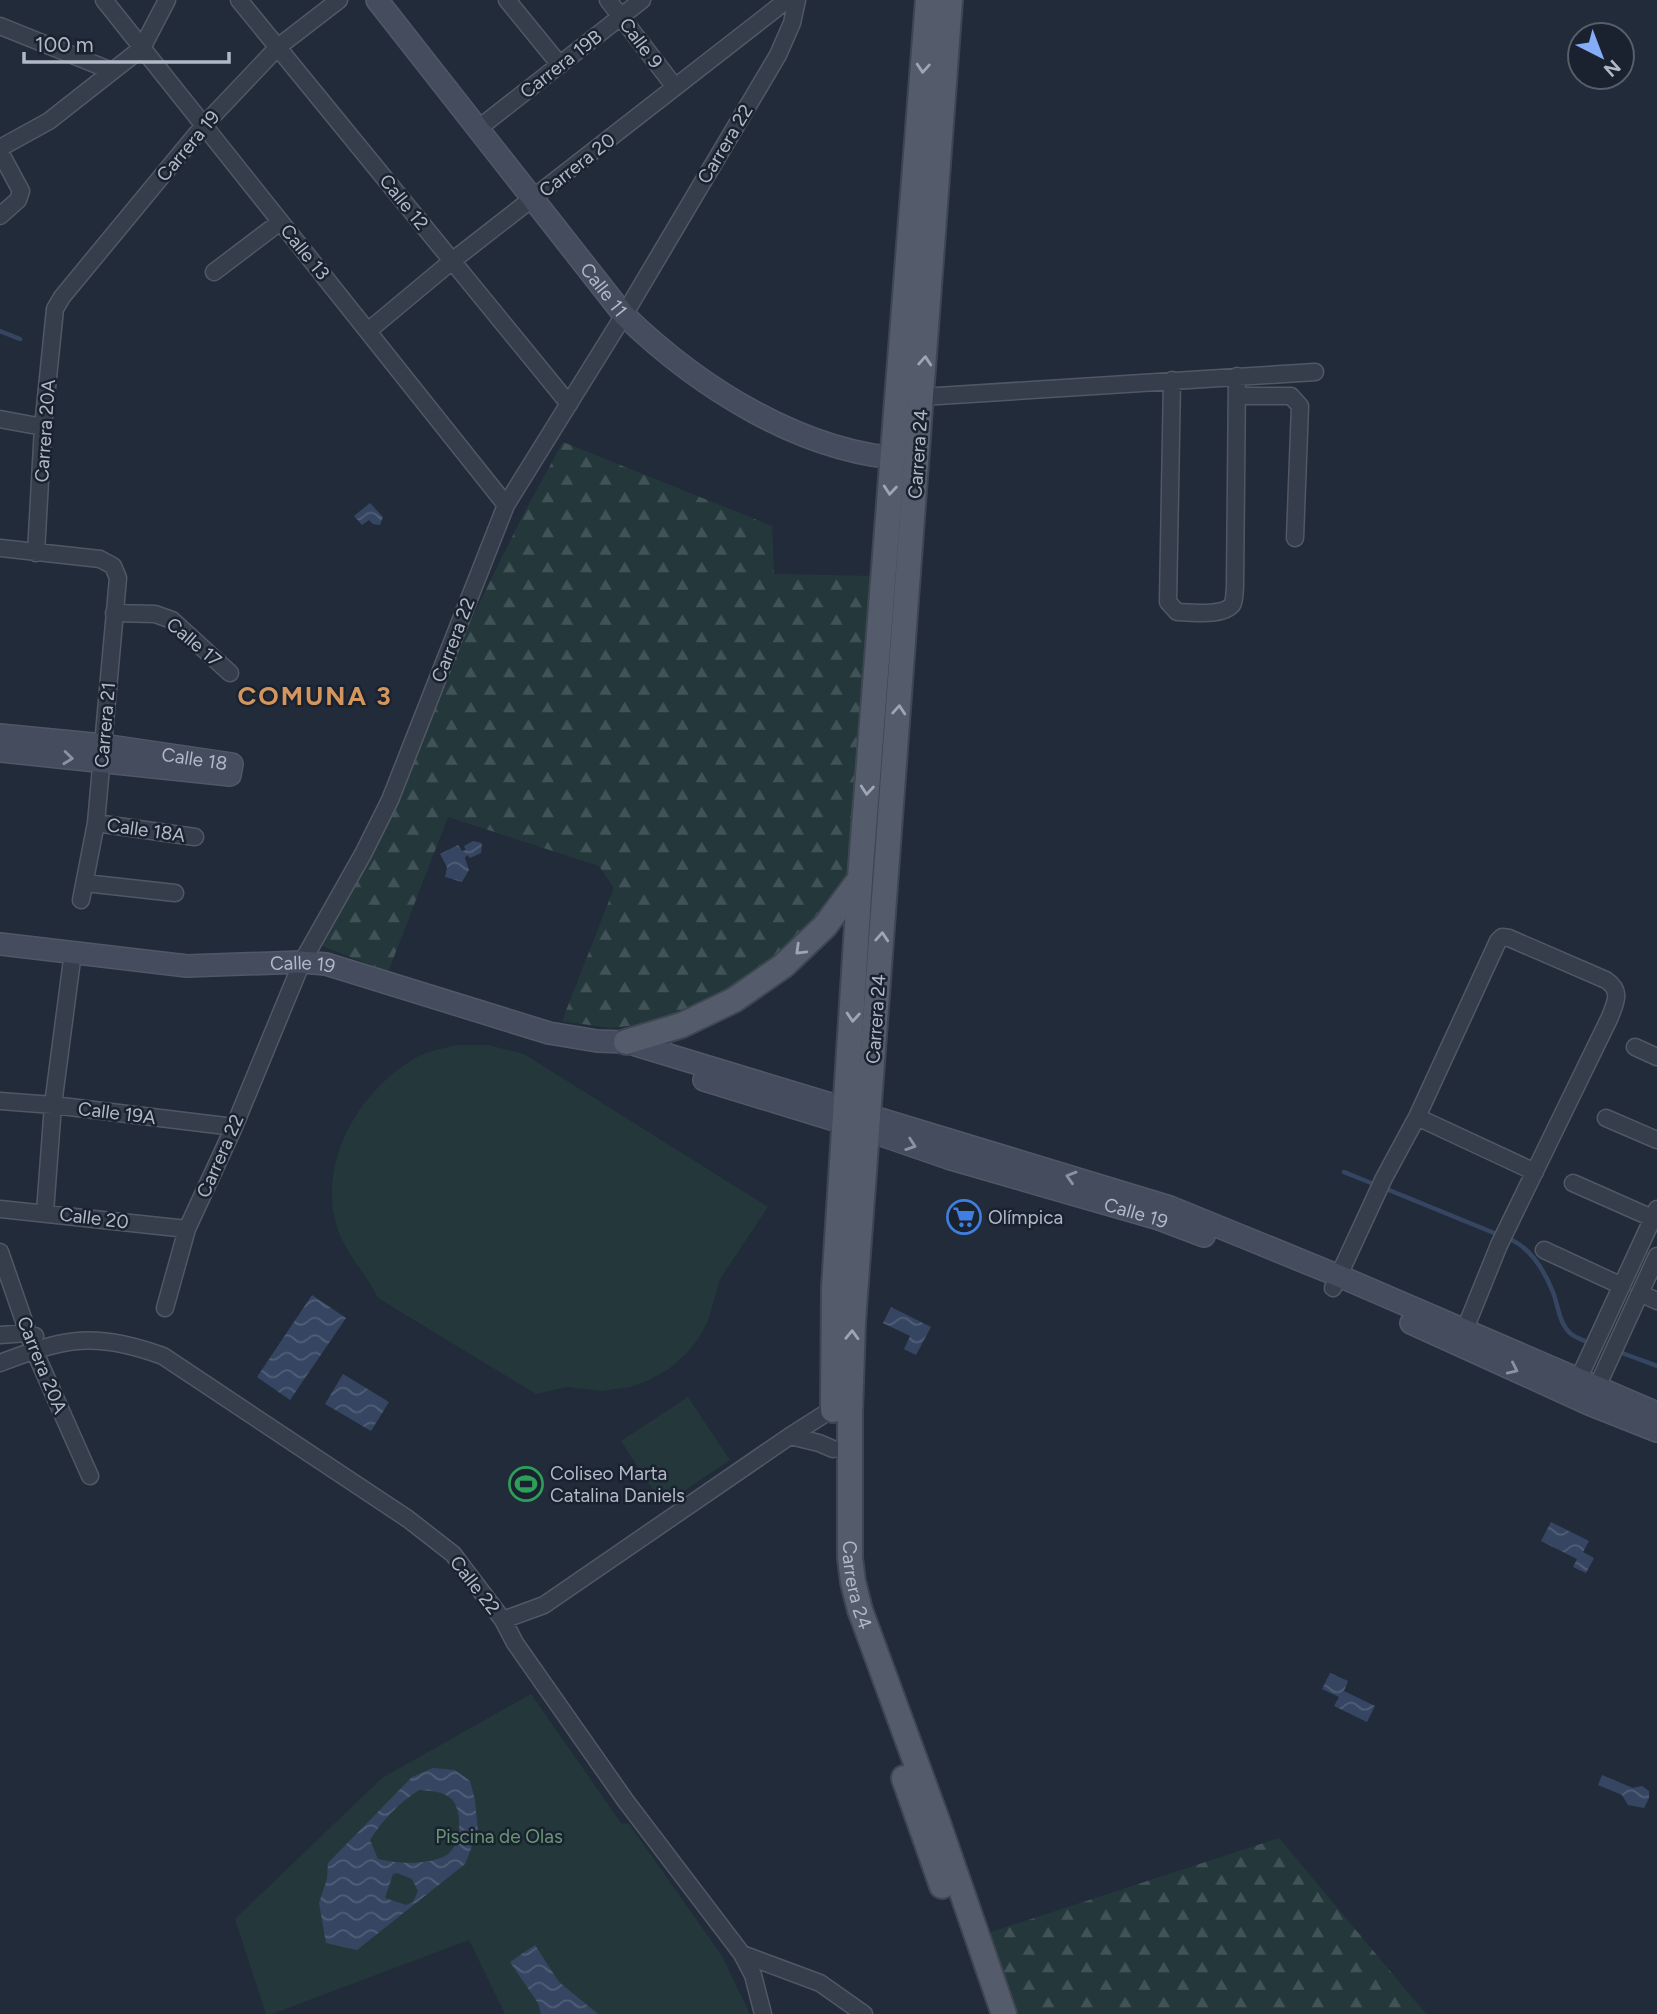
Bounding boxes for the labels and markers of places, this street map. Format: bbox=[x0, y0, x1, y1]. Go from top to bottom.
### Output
supermarket icon: Olímpica bbox=[945, 1198, 983, 1236]
place label: Olímpica bbox=[988, 1206, 1063, 1229]
place label: Coliseo Marta Catalina Daniels bbox=[550, 1462, 685, 1507]
sports icon: Coliseo Marta Catalina Daniels bbox=[507, 1465, 545, 1503]

